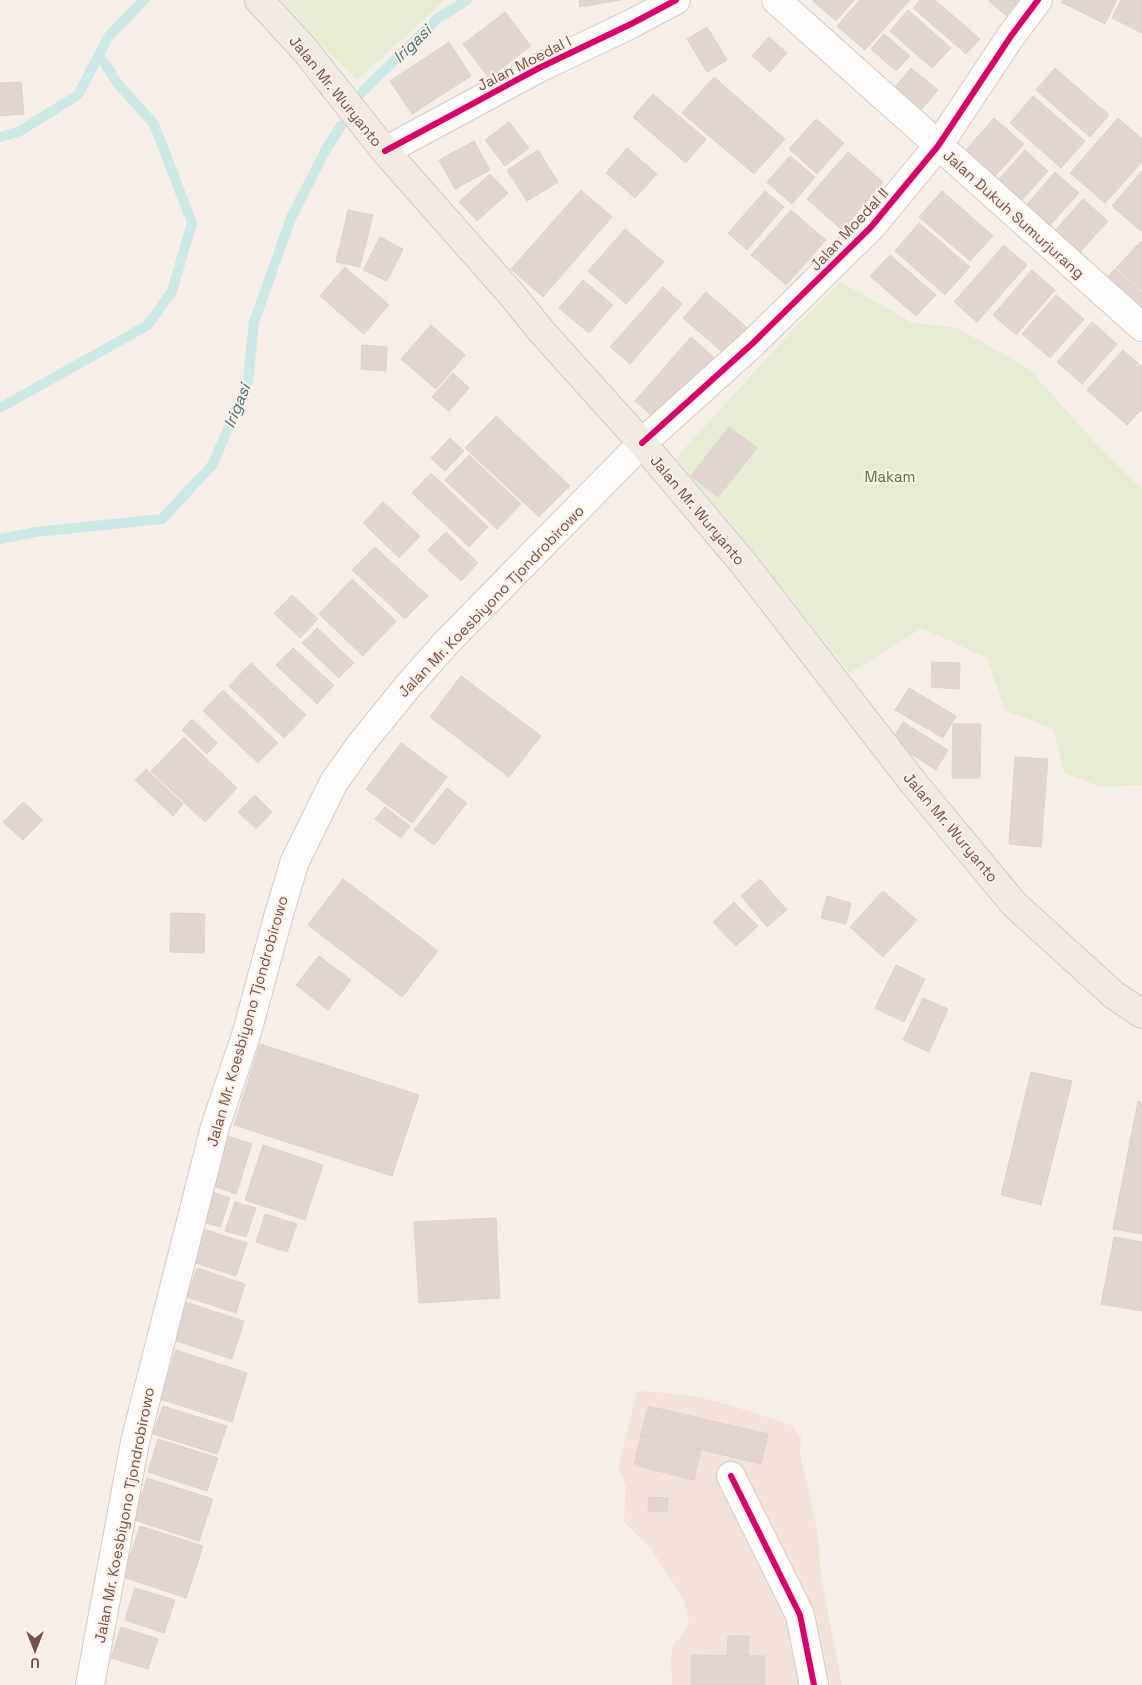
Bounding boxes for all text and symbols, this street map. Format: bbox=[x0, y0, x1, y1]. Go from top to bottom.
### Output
water label: Irigasi bbox=[388, 19, 437, 67]
street label: Jalan Mr. Wuryanto bbox=[285, 31, 387, 151]
street label: Jalan Moedal I bbox=[474, 31, 574, 95]
street label: Jalan Dukuh Sumurjurang bbox=[939, 145, 1089, 283]
street label: Jalan Moedal II bbox=[806, 183, 892, 275]
water label: Irigasi bbox=[219, 379, 256, 431]
street label: Jalan Mr. Wuryanto bbox=[646, 451, 750, 569]
park label: Makam bbox=[864, 467, 916, 486]
street label: Jalan Mr. Koesbiyono Tjondrobirowo bbox=[394, 501, 588, 701]
street label: Jalan Mr. Wuryanto bbox=[899, 768, 1003, 886]
street label: Jalan Mr. Koesbiyono Tjondrobirowo bbox=[202, 893, 292, 1149]
street label: Jalan Mr. Koesbiyono Tjondrobirowo bbox=[90, 1386, 158, 1644]
north arrow bbox=[10, 1625, 60, 1675]
text: U bbox=[30, 1654, 40, 1672]

